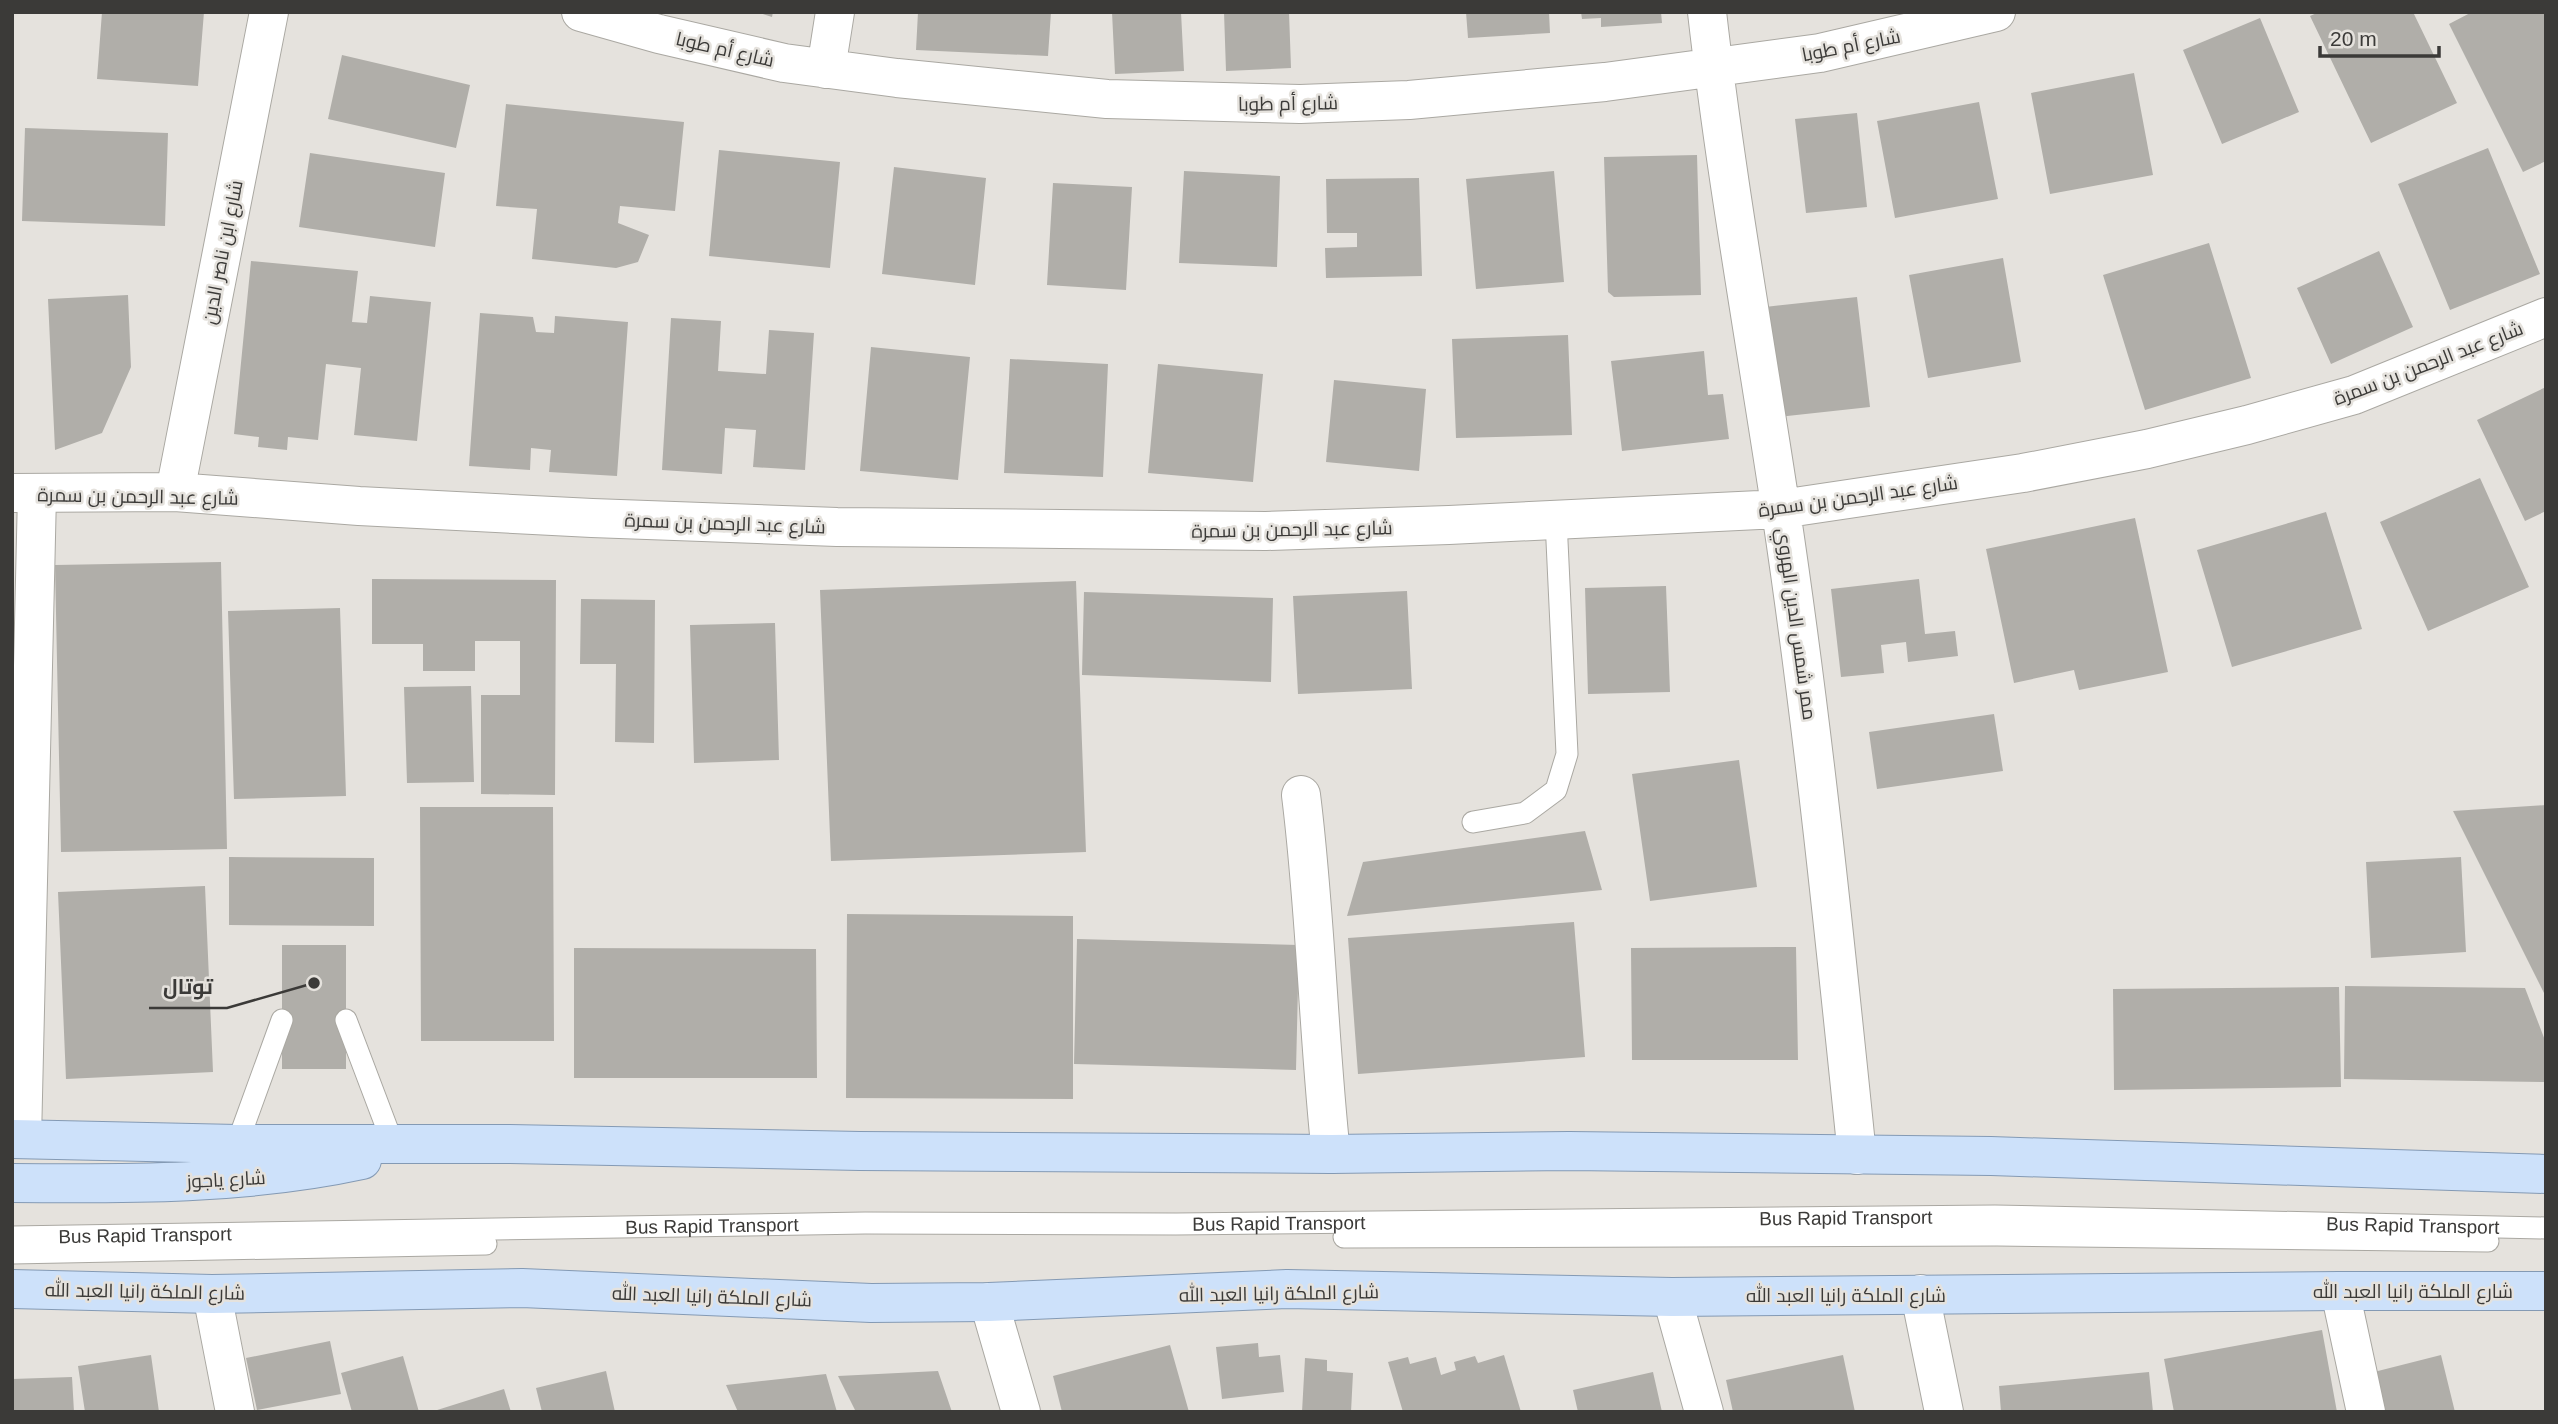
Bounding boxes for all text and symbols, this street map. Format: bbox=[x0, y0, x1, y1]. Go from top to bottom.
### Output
scale bar bbox=[2320, 14, 2439, 58]
street label: شارع أم طوبا bbox=[1800, 25, 1903, 68]
street label: شارع أم طوبا bbox=[673, 27, 776, 74]
text: 20 m bbox=[2330, 27, 2377, 50]
street label: شارع أم طوبا bbox=[1238, 91, 1338, 118]
street label: شارع ابن ناصر الدين bbox=[198, 178, 250, 326]
street label: شارع عبد الرحمن بن سمرة bbox=[2330, 318, 2527, 412]
street label: شارع عبد الرحمن بن سمرة bbox=[1757, 472, 1960, 524]
street label: شارع عبد الرحمن بن سمرة bbox=[37, 484, 239, 512]
street label: شارع عبد الرحمن بن سمرة bbox=[624, 509, 826, 541]
street label: شارع عبد الرحمن بن سمرة bbox=[1191, 517, 1393, 545]
street label: ممر شمس الدين الهروي bbox=[1769, 527, 1820, 722]
callout: توتال bbox=[149, 966, 227, 1008]
text: توتال bbox=[163, 975, 214, 1000]
street label: شارع ياجوز bbox=[185, 1167, 266, 1195]
street label: Bus Rapid Transport bbox=[1759, 1207, 1933, 1229]
street label: Bus Rapid Transport bbox=[1192, 1212, 1366, 1235]
street label: Bus Rapid Transport bbox=[2326, 1213, 2500, 1238]
street label: Bus Rapid Transport bbox=[625, 1214, 799, 1238]
street label: Bus Rapid Transport bbox=[58, 1223, 233, 1247]
street label: شارع الملكة رانيا العبد الله bbox=[45, 1277, 245, 1307]
street label: شارع الملكة رانيا العبد الله bbox=[1179, 1279, 1379, 1309]
street label: شارع الملكة رانيا العبد الله bbox=[2313, 1279, 2513, 1305]
street label: شارع الملكة رانيا العبد الله bbox=[612, 1281, 812, 1313]
street label: شارع الملكة رانيا العبد الله bbox=[1746, 1283, 1946, 1309]

